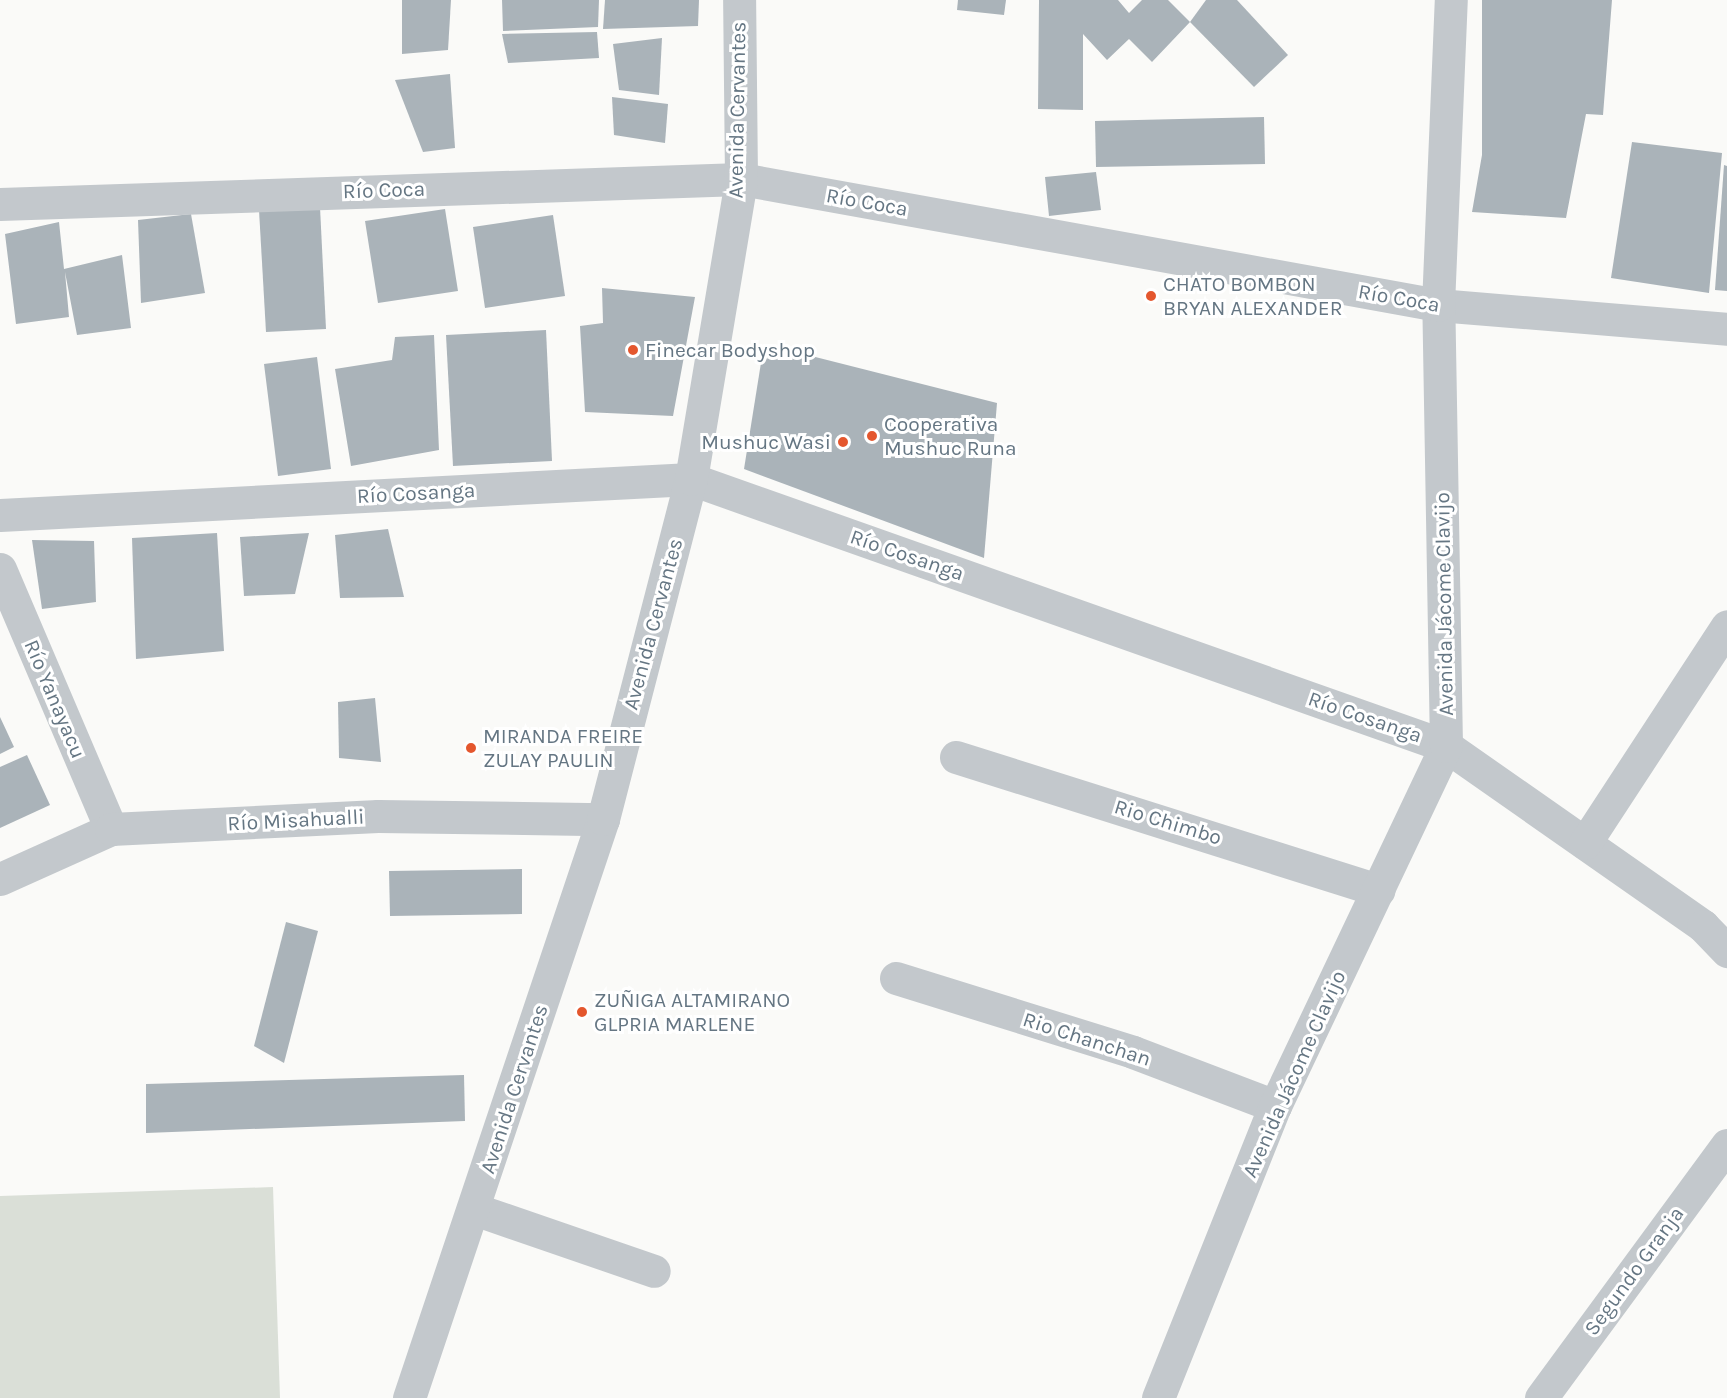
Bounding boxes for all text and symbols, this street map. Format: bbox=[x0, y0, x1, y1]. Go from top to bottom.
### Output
street label: Avenida Cervantes bbox=[723, 21, 751, 199]
street label: Río Coca bbox=[342, 176, 426, 204]
street label: Río Coca bbox=[824, 182, 910, 222]
place label: CHATO BOMBON BRYAN ALEXANDER bbox=[1163, 271, 1343, 321]
street label: Río Coca bbox=[1356, 278, 1442, 318]
marker: CHATO BOMBON BRYAN ALEXANDER bbox=[1144, 289, 1158, 303]
place label: Finecar Bodyshop bbox=[645, 337, 815, 363]
marker: Finecar Bodyshop bbox=[626, 343, 640, 357]
place label: Cooperativa Mushuc Runa bbox=[884, 411, 1017, 461]
place label: Mushuc Wasi bbox=[701, 429, 831, 455]
marker: Cooperativa Mushuc Runa bbox=[865, 429, 879, 443]
marker: Mushuc Wasi bbox=[836, 435, 850, 449]
street label: Río Cosanga bbox=[356, 477, 476, 509]
street label: Avenida Jácome Clavijo bbox=[1429, 492, 1459, 716]
street label: Río Cosanga bbox=[847, 524, 967, 586]
street label: Avenida Cervantes bbox=[618, 535, 688, 713]
street label: Río Yanayacu bbox=[19, 636, 91, 762]
street label: Río Cosanga bbox=[1305, 686, 1425, 748]
place label: MIRANDA FREIRE ZULAY PAULIN bbox=[483, 723, 643, 773]
marker: MIRANDA FREIRE ZULAY PAULIN bbox=[464, 741, 478, 755]
street label: Rio Chimbo bbox=[1111, 794, 1225, 850]
street label: Río Misahualli bbox=[227, 804, 365, 836]
street label: Avenida Jácome Clavijo bbox=[1237, 967, 1351, 1181]
place label: ZUÑIGA ALTAMIRANO GLPRIA MARLENE bbox=[594, 987, 790, 1037]
street label: Avenida Cervantes bbox=[475, 1001, 553, 1177]
marker: ZUÑIGA ALTAMIRANO GLPRIA MARLENE bbox=[575, 1005, 589, 1019]
street label: Rio Chanchan bbox=[1020, 1006, 1154, 1072]
street label: Segundo Granja bbox=[1579, 1202, 1689, 1340]

